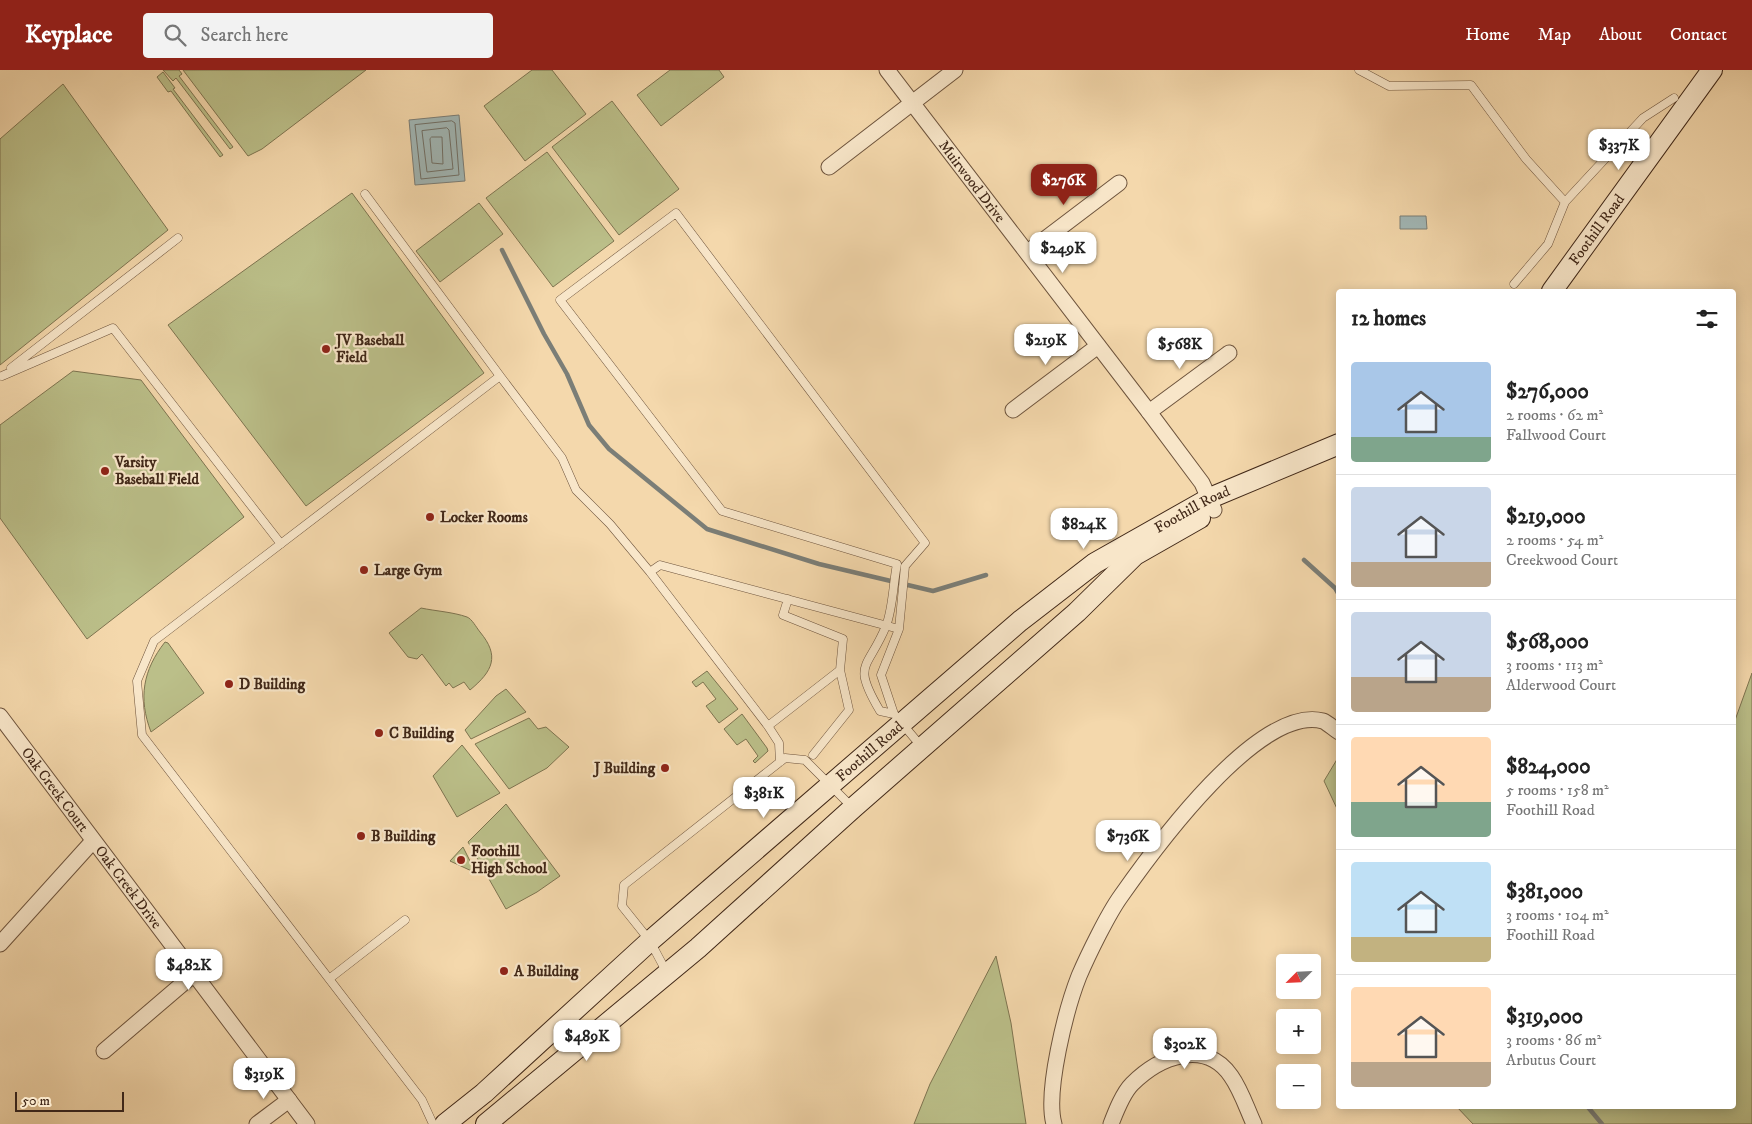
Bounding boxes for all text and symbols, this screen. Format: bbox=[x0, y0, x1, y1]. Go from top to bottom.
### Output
search box bbox=[143, 13, 493, 58]
text: Keyplace bbox=[25, 20, 113, 50]
icon: search bbox=[161, 21, 189, 49]
text: Search here bbox=[201, 24, 288, 47]
text: Home bbox=[1465, 24, 1510, 46]
text: Map bbox=[1538, 24, 1571, 46]
text: About bbox=[1599, 24, 1642, 46]
text: Contact bbox=[1670, 24, 1727, 46]
pin: $337K bbox=[1584, 128, 1654, 171]
text: $337K bbox=[1599, 135, 1639, 155]
street label: Muirwood Drive bbox=[935, 136, 1010, 226]
pin: $276K bbox=[1029, 164, 1099, 206]
text: $276K bbox=[1042, 170, 1086, 190]
street label: Foothill Road bbox=[1564, 190, 1629, 269]
pin: $249K bbox=[1028, 232, 1098, 274]
text: $249K bbox=[1040, 238, 1086, 258]
icon: filters bbox=[1693, 305, 1721, 333]
text: 12 homes bbox=[1351, 306, 1426, 332]
pin: $219K bbox=[1011, 324, 1081, 366]
pin: $568K bbox=[1145, 328, 1215, 370]
text: $219K bbox=[1025, 330, 1067, 350]
place label: JV Baseball Field bbox=[334, 331, 405, 367]
text: $568K bbox=[1158, 334, 1202, 354]
marker: JV Baseball Field bbox=[320, 343, 332, 355]
text: $276,000 bbox=[1506, 379, 1589, 405]
icon: home bbox=[1391, 382, 1451, 442]
text: 2 rooms · 62 m² bbox=[1506, 405, 1603, 425]
text: Fallwood Court bbox=[1506, 425, 1606, 445]
place label: Varsity Baseball Field bbox=[114, 453, 199, 489]
marker: Varsity Baseball Field bbox=[99, 465, 111, 477]
street label: Foothill Road bbox=[1151, 481, 1233, 537]
text: $219,000 bbox=[1506, 504, 1585, 530]
icon: home bbox=[1391, 507, 1451, 567]
place label: Locker Rooms bbox=[440, 508, 528, 527]
pin: $824K bbox=[1049, 508, 1119, 550]
marker: Locker Rooms bbox=[424, 511, 436, 523]
text: $824K bbox=[1061, 514, 1107, 534]
text: 2 rooms · 54 m² bbox=[1506, 530, 1603, 550]
text: Creekwood Court bbox=[1506, 550, 1618, 570]
place label: Large Gym bbox=[374, 561, 443, 580]
marker: Large Gym bbox=[358, 564, 370, 576]
text: $568,000 bbox=[1506, 629, 1589, 655]
icon: home bbox=[1391, 632, 1451, 692]
text: 3 rooms · 113 m² bbox=[1506, 655, 1603, 675]
place label: D Building bbox=[239, 675, 306, 694]
text: Alderwood Court bbox=[1506, 675, 1616, 695]
marker: D Building bbox=[223, 678, 235, 690]
street label: Foothill Road bbox=[832, 717, 907, 786]
place label: C Building bbox=[389, 724, 454, 743]
marker: C Building bbox=[373, 727, 385, 739]
street label: Oak Creek Court bbox=[17, 743, 93, 836]
text: $824,000 bbox=[1506, 754, 1590, 780]
icon: home bbox=[1391, 757, 1451, 817]
place label: J Building bbox=[592, 759, 656, 778]
marker: J Building bbox=[659, 762, 671, 774]
pin: $381K bbox=[729, 776, 799, 819]
text: 5 rooms · 158 m² bbox=[1506, 780, 1609, 800]
text: $381K bbox=[744, 783, 784, 803]
text: Foothill Road bbox=[1506, 800, 1595, 820]
pin: $736K bbox=[1093, 820, 1163, 862]
text: $736K bbox=[1107, 826, 1149, 846]
place label: B Building bbox=[371, 827, 436, 846]
marker: B Building bbox=[355, 830, 367, 842]
street label: Oak Creek Drive bbox=[91, 841, 166, 933]
place label: Foothill High School bbox=[471, 842, 548, 878]
marker: Foothill High School bbox=[455, 854, 467, 866]
text: $381,000 bbox=[1506, 879, 1583, 905]
icon: home bbox=[1391, 882, 1451, 942]
text: 3 rooms · 104 m² bbox=[1506, 905, 1609, 925]
text: Foothill Road bbox=[1506, 925, 1595, 945]
pin: $482K bbox=[154, 948, 224, 991]
north arrow bbox=[1276, 954, 1321, 999]
map controls bbox=[1276, 954, 1321, 1109]
text: $482K bbox=[166, 955, 212, 975]
place label: A Building bbox=[513, 962, 579, 981]
marker: A Building bbox=[498, 965, 510, 977]
text: $319,000 bbox=[1506, 1004, 1583, 1030]
icon: home bbox=[1391, 1007, 1451, 1067]
button: + bbox=[1276, 1009, 1321, 1054]
pin: $489K bbox=[552, 1020, 622, 1062]
text: $489K bbox=[564, 1026, 610, 1046]
pin: $302K bbox=[1150, 1028, 1220, 1070]
text: 3 rooms · 86 m² bbox=[1506, 1030, 1601, 1050]
text: $302K bbox=[1164, 1034, 1206, 1054]
text: Arbutus Court bbox=[1506, 1050, 1596, 1070]
pin: $319K bbox=[229, 1058, 299, 1100]
text: $319K bbox=[244, 1064, 284, 1084]
button: − bbox=[1276, 1064, 1321, 1109]
scale bar bbox=[15, 1089, 124, 1112]
text: 50 m bbox=[22, 1092, 50, 1110]

